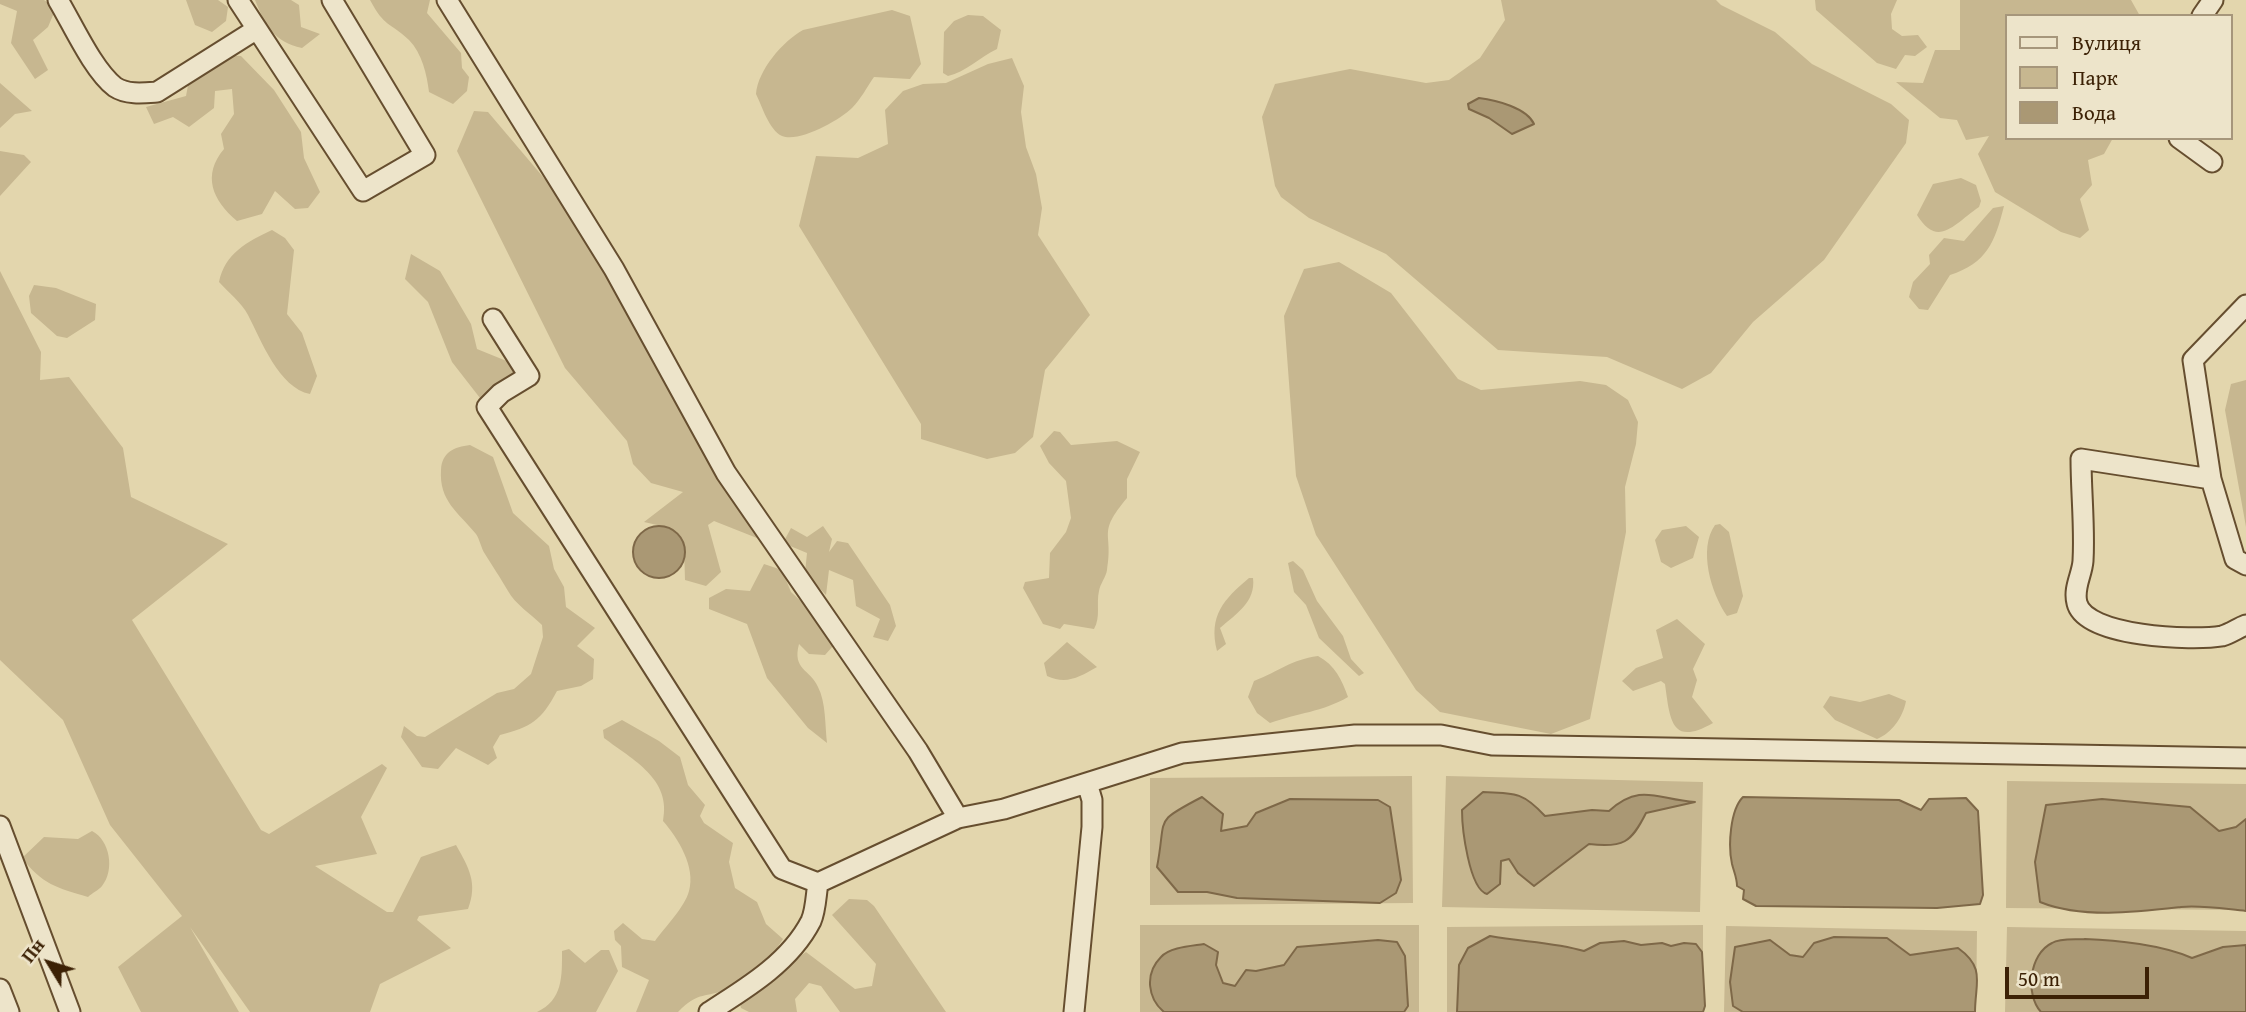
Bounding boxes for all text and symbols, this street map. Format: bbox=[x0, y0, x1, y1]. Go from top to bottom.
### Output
legend bbox=[2004, 14, 2232, 140]
text: Вулиця bbox=[2072, 27, 2141, 58]
text: Парк bbox=[2072, 62, 2118, 93]
text: Вода bbox=[2072, 97, 2116, 128]
north arrow bbox=[14, 928, 84, 998]
text: Пн bbox=[14, 932, 51, 968]
scale bar bbox=[2008, 953, 2152, 997]
text: 50 m bbox=[2018, 963, 2060, 994]

